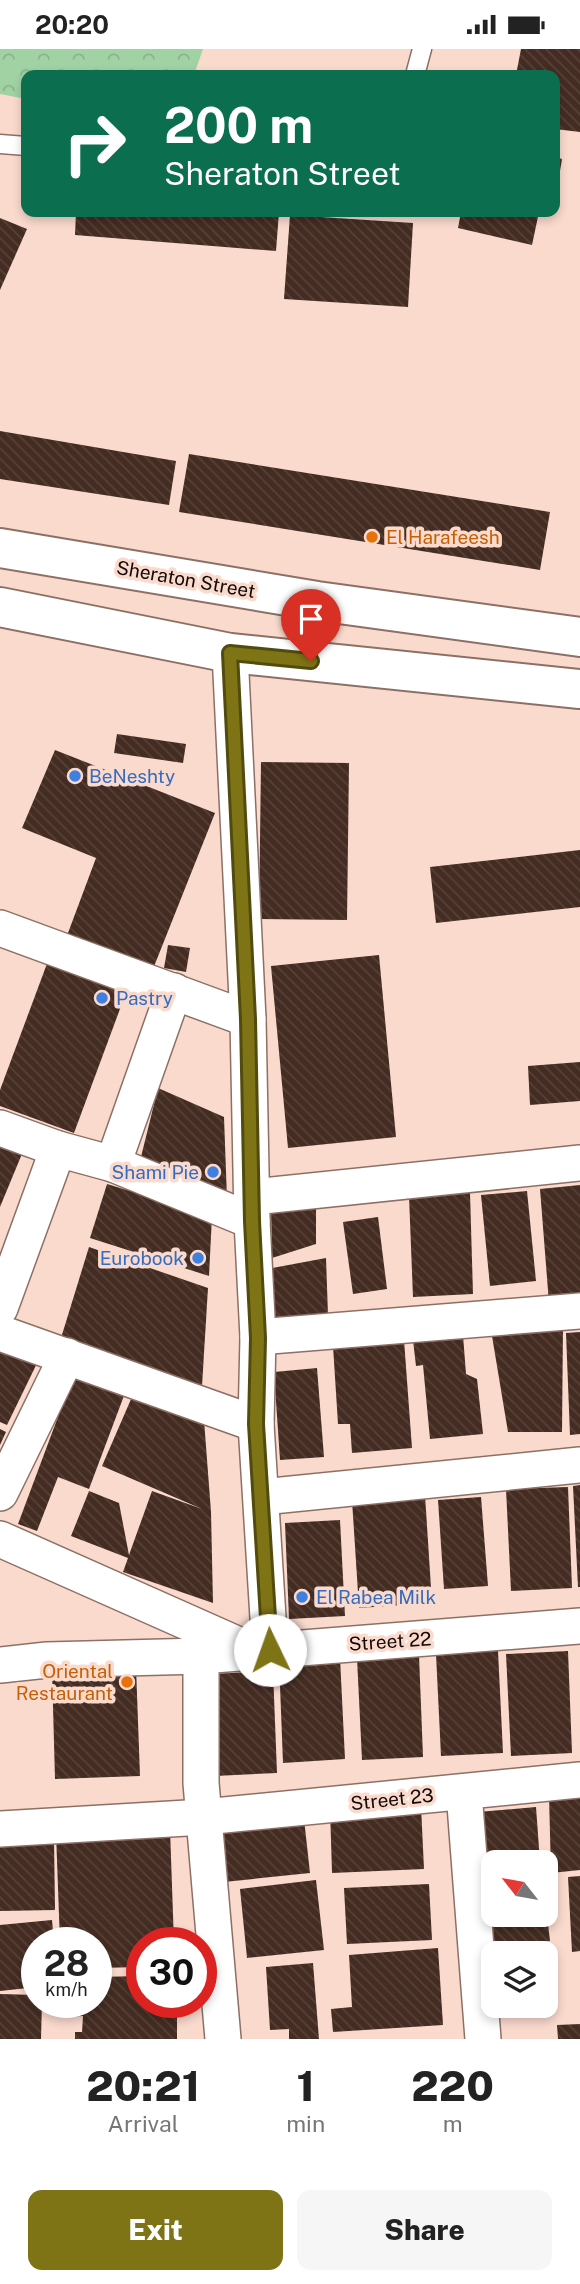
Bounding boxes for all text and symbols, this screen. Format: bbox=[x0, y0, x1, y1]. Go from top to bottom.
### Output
text: 20:20 bbox=[35, 9, 109, 40]
text: 200 m bbox=[164, 96, 313, 154]
icon: right bbox=[49, 98, 140, 189]
text: Sheraton Street bbox=[164, 155, 401, 192]
place label: El Harafeesh bbox=[386, 526, 500, 548]
marker: El Harafeesh bbox=[364, 529, 380, 545]
street label: Sheraton Street bbox=[115, 556, 257, 602]
pin bbox=[281, 589, 341, 661]
icon: arrive bbox=[292, 600, 330, 638]
place label: BeNeshty bbox=[89, 765, 175, 787]
marker: BeNeshty bbox=[67, 768, 83, 784]
place label: Pastry bbox=[116, 987, 173, 1009]
marker: Pastry bbox=[94, 990, 110, 1006]
place label: Shami Pie bbox=[112, 1161, 199, 1183]
marker: Shami Pie bbox=[205, 1164, 221, 1180]
place label: Eurobook bbox=[100, 1247, 184, 1269]
marker: Eurobook bbox=[190, 1250, 206, 1266]
place label: El Rabea Milk bbox=[316, 1586, 436, 1608]
marker: El Rabea Milk bbox=[294, 1589, 310, 1605]
position arrow bbox=[233, 1613, 307, 1687]
street label: Street 22 bbox=[348, 1627, 432, 1655]
place label: Oriental Restaurant bbox=[16, 1660, 113, 1704]
marker: Oriental Restaurant bbox=[119, 1674, 135, 1690]
street label: Street 23 bbox=[349, 1784, 435, 1814]
north arrow bbox=[481, 1850, 558, 1927]
map controls bbox=[481, 1850, 558, 2018]
speed limit sign: 30 bbox=[126, 1927, 217, 2018]
button: layers bbox=[481, 1941, 558, 2018]
text: 28 bbox=[44, 1943, 89, 1984]
text: km/h bbox=[45, 1979, 88, 2000]
text: 20:21 bbox=[86, 2061, 200, 2110]
text: 1 bbox=[296, 2061, 315, 2110]
text: 220 bbox=[411, 2061, 494, 2110]
text: Arrival bbox=[108, 2110, 179, 2137]
text: min bbox=[286, 2110, 325, 2137]
text: m bbox=[443, 2110, 463, 2137]
button: Exit bbox=[28, 2190, 283, 2270]
button: Share bbox=[297, 2190, 552, 2270]

